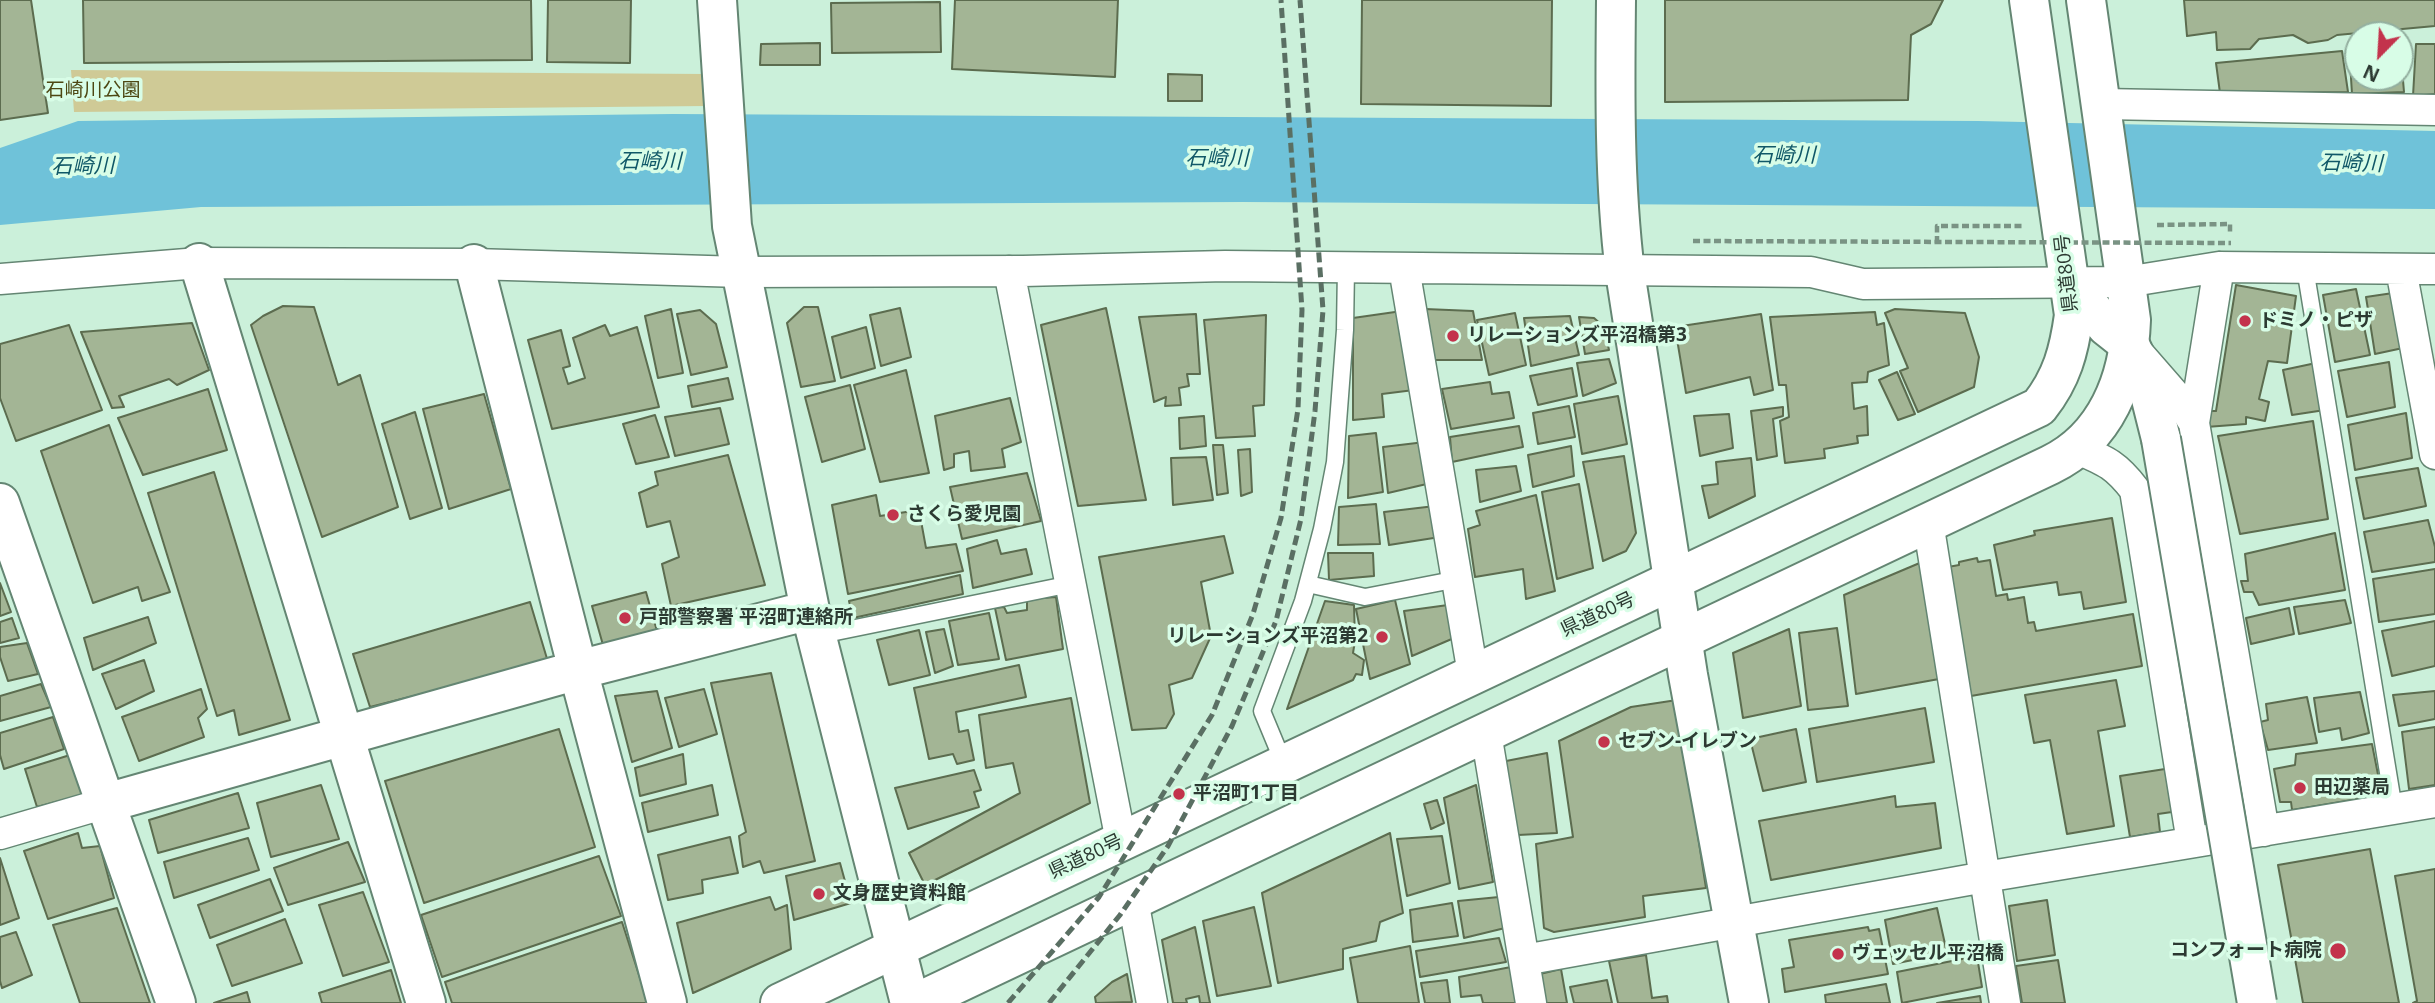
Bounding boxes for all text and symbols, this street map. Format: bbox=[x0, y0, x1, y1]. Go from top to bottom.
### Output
north arrow bbox=[2344, 21, 2414, 91]
text: N bbox=[2359, 58, 2384, 88]
park label: 石崎川公園 bbox=[46, 80, 140, 102]
water label: 石崎川 bbox=[1753, 143, 1815, 169]
water label: 石崎川 bbox=[1186, 146, 1248, 172]
water label: 石崎川 bbox=[619, 149, 681, 175]
water label: 石崎川 bbox=[2319, 151, 2383, 177]
water label: 石崎川 bbox=[51, 154, 115, 180]
street label: 県道80号 bbox=[2051, 233, 2083, 313]
place label: ドミノ・ピザ bbox=[2259, 310, 2373, 332]
marker: ドミノ・ピザ bbox=[2237, 313, 2253, 329]
place label: リレーションズ平沼橋第3 bbox=[1467, 325, 1687, 347]
marker: リレーションズ平沼橋第3 bbox=[1445, 328, 1461, 344]
place label: さくら愛児園 bbox=[907, 504, 1021, 526]
marker: さくら愛児園 bbox=[885, 507, 901, 523]
street label: 県道80号 bbox=[1558, 588, 1638, 642]
place label: 戸部警察署 平沼町連絡所 bbox=[639, 607, 853, 629]
marker: 戸部警察署 平沼町連絡所 bbox=[617, 610, 633, 626]
place label: リレーションズ平沼第2 bbox=[1167, 626, 1368, 648]
marker: リレーションズ平沼第2 bbox=[1374, 629, 1390, 645]
place label: セブン-イレブン bbox=[1618, 731, 1757, 753]
marker: セブン-イレブン bbox=[1596, 734, 1612, 750]
place label: 田辺薬局 bbox=[2314, 777, 2390, 799]
marker: 田辺薬局 bbox=[2292, 780, 2308, 796]
place label: 平沼町1丁目 bbox=[1193, 783, 1299, 805]
marker: 平沼町1丁目 bbox=[1171, 786, 1187, 802]
street label: 県道80号 bbox=[1046, 830, 1126, 884]
place label: 文身歴史資料館 bbox=[833, 883, 966, 905]
marker: 文身歴史資料館 bbox=[811, 886, 827, 902]
place label: コンフォート病院 bbox=[2170, 940, 2322, 962]
marker: コンフォート病院 bbox=[2328, 941, 2348, 961]
place label: ヴェッセル平沼橋 bbox=[1852, 943, 2004, 965]
marker: ヴェッセル平沼橋 bbox=[1830, 946, 1846, 962]

